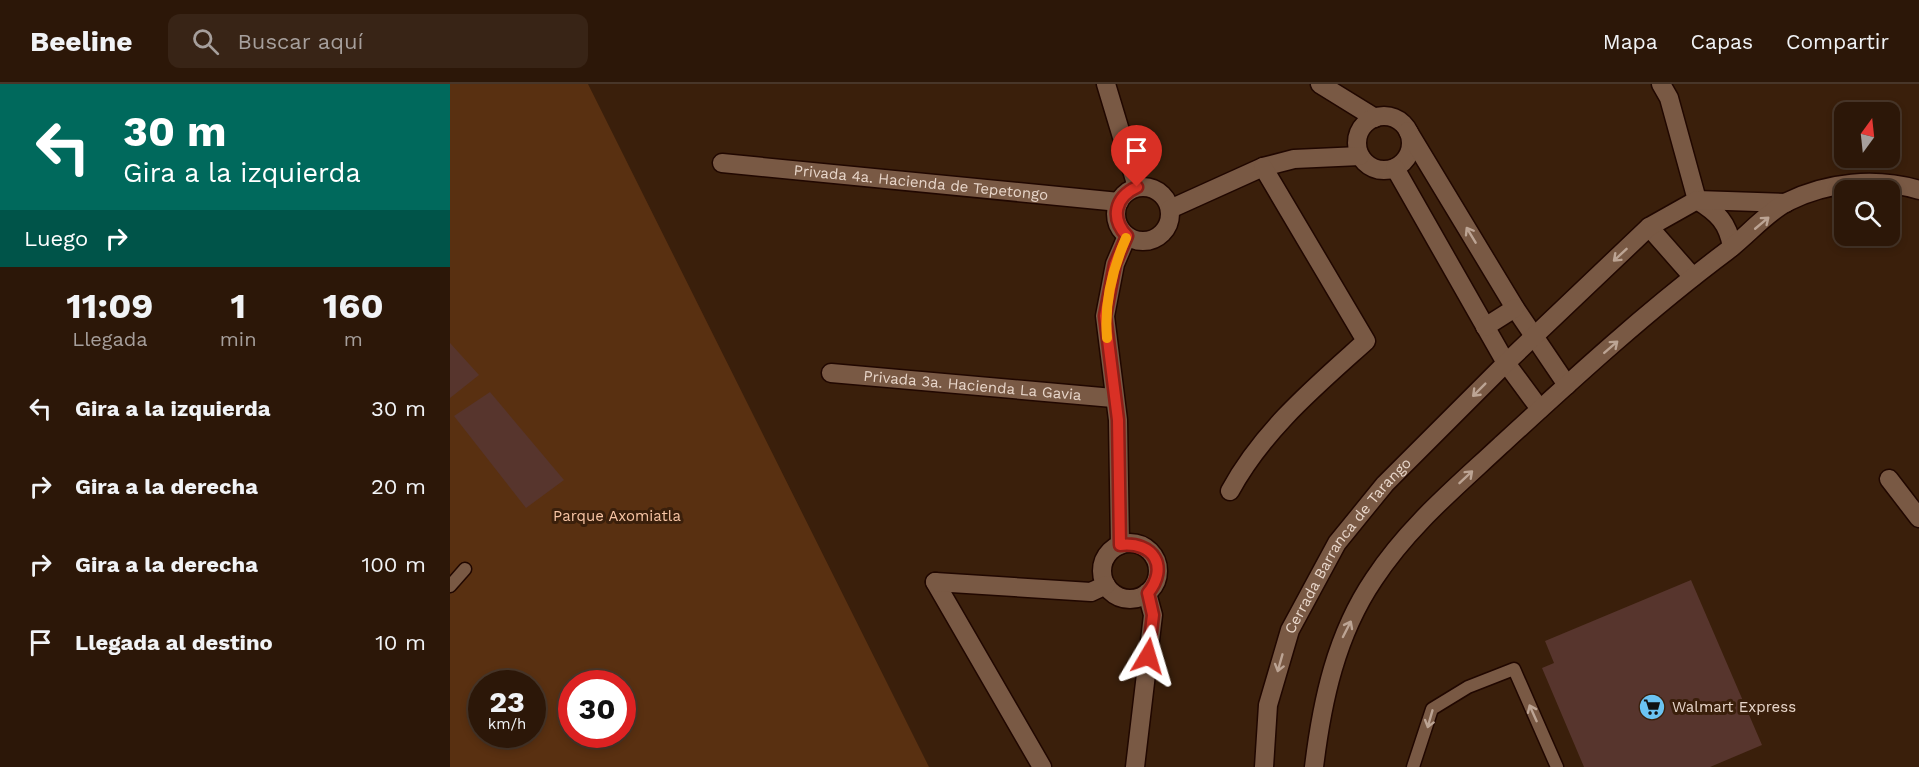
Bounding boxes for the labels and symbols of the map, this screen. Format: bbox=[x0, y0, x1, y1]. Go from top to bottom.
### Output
north arrow bbox=[1834, 102, 1900, 168]
pin bbox=[1111, 125, 1162, 187]
street label: Privada 4a. Hacienda de Tepetongo bbox=[793, 161, 1049, 204]
one-way arrow bbox=[1753, 216, 1769, 229]
one-way arrow bbox=[1464, 227, 1476, 244]
one-way arrow bbox=[1612, 248, 1627, 262]
one-way arrow bbox=[1603, 340, 1618, 354]
street label: Privada 3a. Hacienda La Gavia bbox=[863, 367, 1083, 404]
one-way arrow bbox=[1471, 382, 1486, 397]
street label: Cerrada Barranca de Tarango bbox=[1281, 454, 1415, 637]
one-way arrow bbox=[1459, 470, 1474, 485]
park label: Parque Axomiatla bbox=[553, 507, 681, 525]
one-way arrow bbox=[1342, 621, 1354, 639]
position arrow bbox=[1116, 624, 1180, 688]
one-way arrow bbox=[1274, 653, 1285, 672]
speed limit sign: 30 bbox=[558, 670, 636, 748]
supermarket icon: Walmart Express bbox=[1637, 692, 1667, 722]
place label: Walmart Express bbox=[1672, 698, 1796, 716]
one-way arrow bbox=[1527, 705, 1538, 723]
one-way arrow bbox=[1424, 709, 1435, 728]

